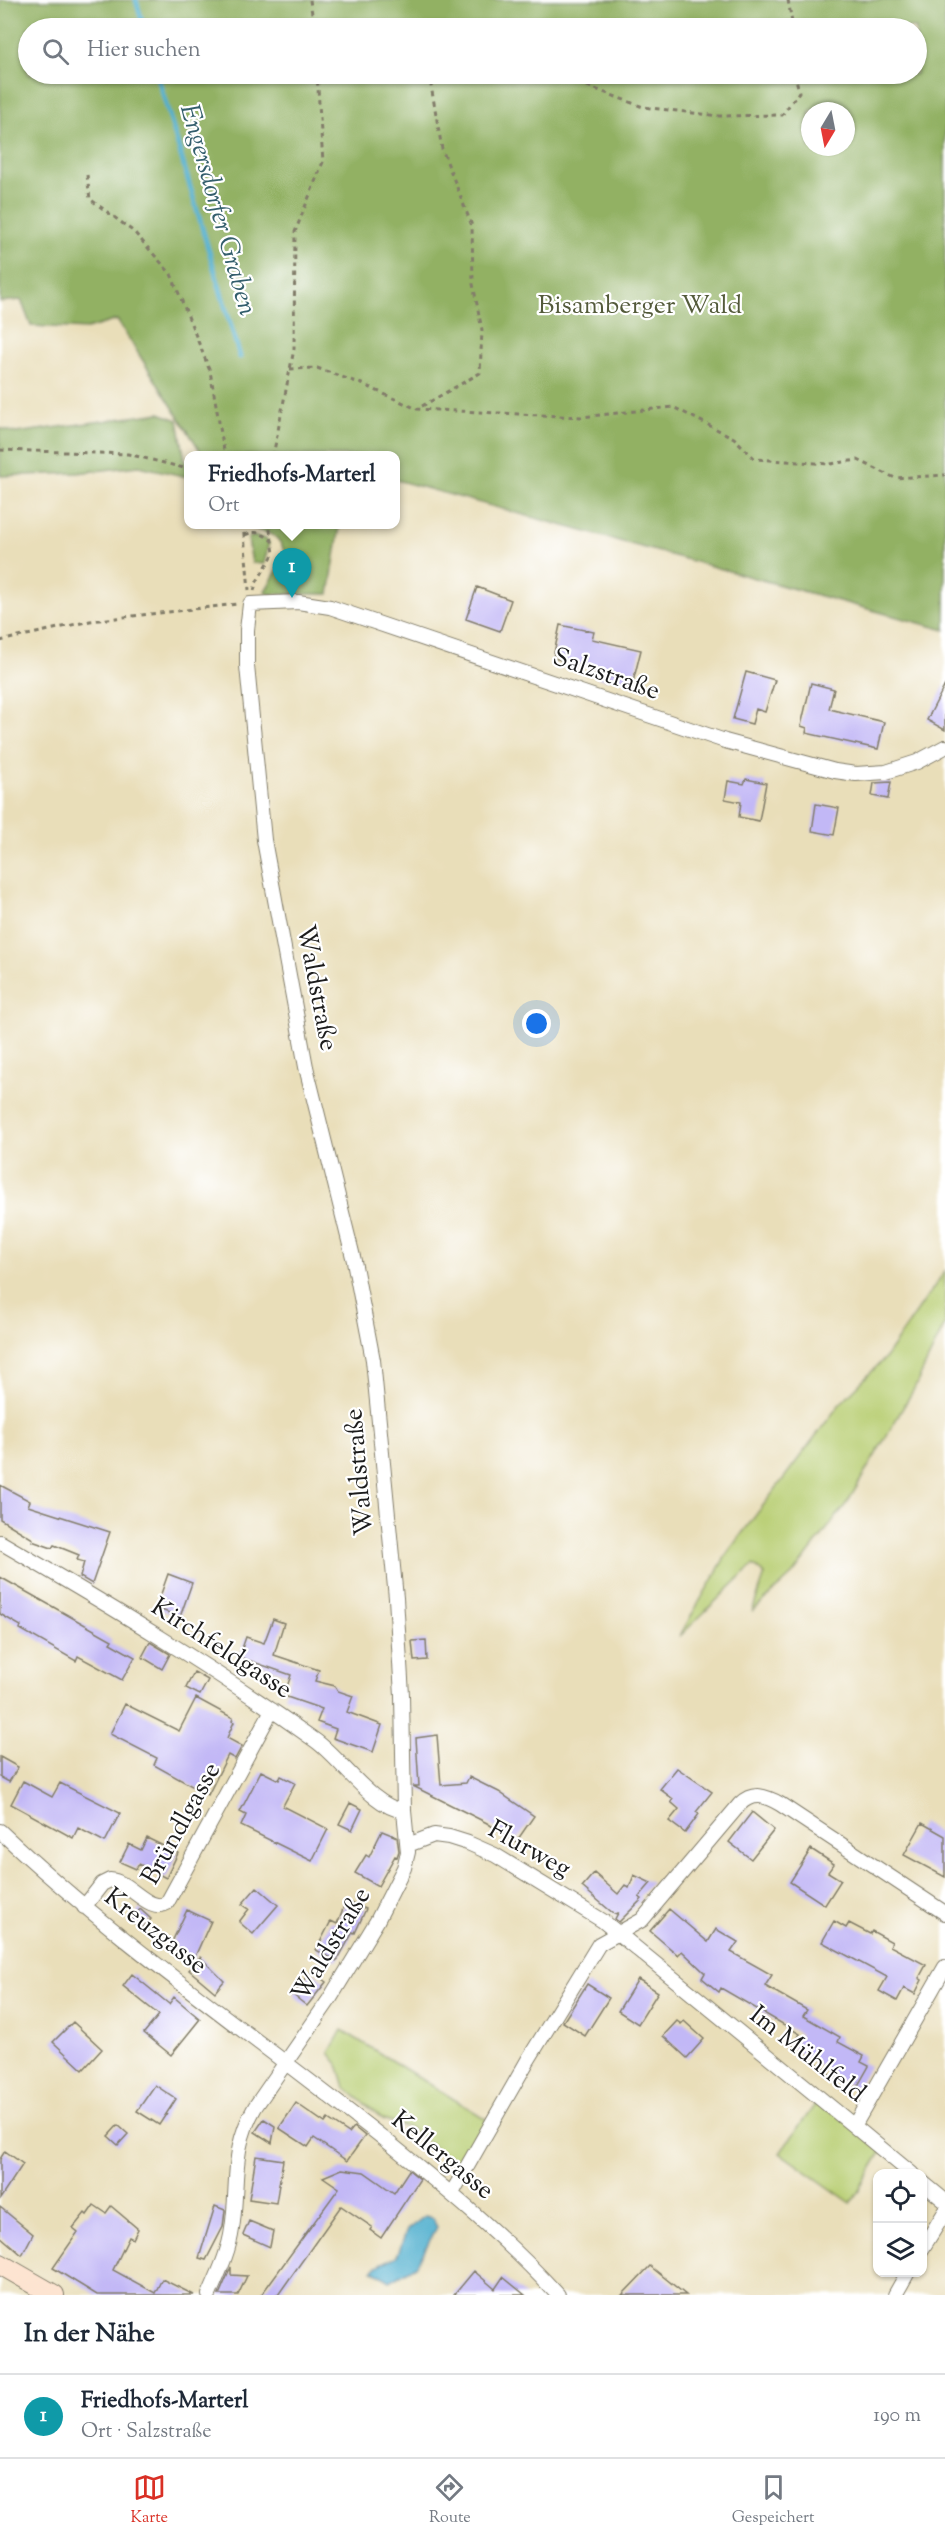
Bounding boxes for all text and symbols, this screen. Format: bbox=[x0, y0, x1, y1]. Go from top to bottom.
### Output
search box bbox=[18, 18, 927, 84]
icon: search bbox=[39, 35, 72, 68]
text: Hier suchen bbox=[87, 35, 201, 67]
water label: Engersdorfer Graben bbox=[168, 100, 266, 320]
north arrow bbox=[801, 102, 855, 156]
park label: Bisamberger Wald bbox=[538, 288, 742, 325]
popup bbox=[184, 451, 400, 529]
text: Friedhofs-Marterl bbox=[208, 460, 376, 492]
text: Ort bbox=[208, 492, 240, 521]
pin: 1 bbox=[272, 548, 312, 598]
street label: Salzstraße bbox=[547, 639, 665, 711]
street label: Waldstraße bbox=[286, 922, 346, 1054]
your location bbox=[522, 1009, 551, 1038]
street label: Waldstraße bbox=[336, 1407, 384, 1537]
street label: Kirchfeldgasse bbox=[143, 1589, 299, 1709]
street label: Bründlgasse bbox=[133, 1756, 231, 1892]
street label: Flurweg bbox=[481, 1812, 577, 1888]
street label: Kreuzgasse bbox=[95, 1880, 215, 1984]
street label: Waldstraße bbox=[283, 1881, 381, 2009]
street label: Im Mühlfeld bbox=[741, 1998, 873, 2112]
street label: Kellergasse bbox=[383, 2103, 501, 2209]
map controls bbox=[873, 2169, 927, 2277]
button: locate bbox=[873, 2169, 927, 2223]
button: layers bbox=[873, 2223, 927, 2277]
text: In der Nähe bbox=[24, 2316, 155, 2353]
text: Friedhofs-Marterl bbox=[81, 2386, 248, 2418]
text: 1 bbox=[40, 2402, 47, 2431]
text: 190 m bbox=[873, 2402, 921, 2431]
text: Ort · Salzstraße bbox=[81, 2418, 212, 2447]
tab: Karte bbox=[130, 2471, 168, 2530]
tab: Route bbox=[429, 2471, 471, 2530]
tab: Gespeichert bbox=[732, 2471, 815, 2530]

